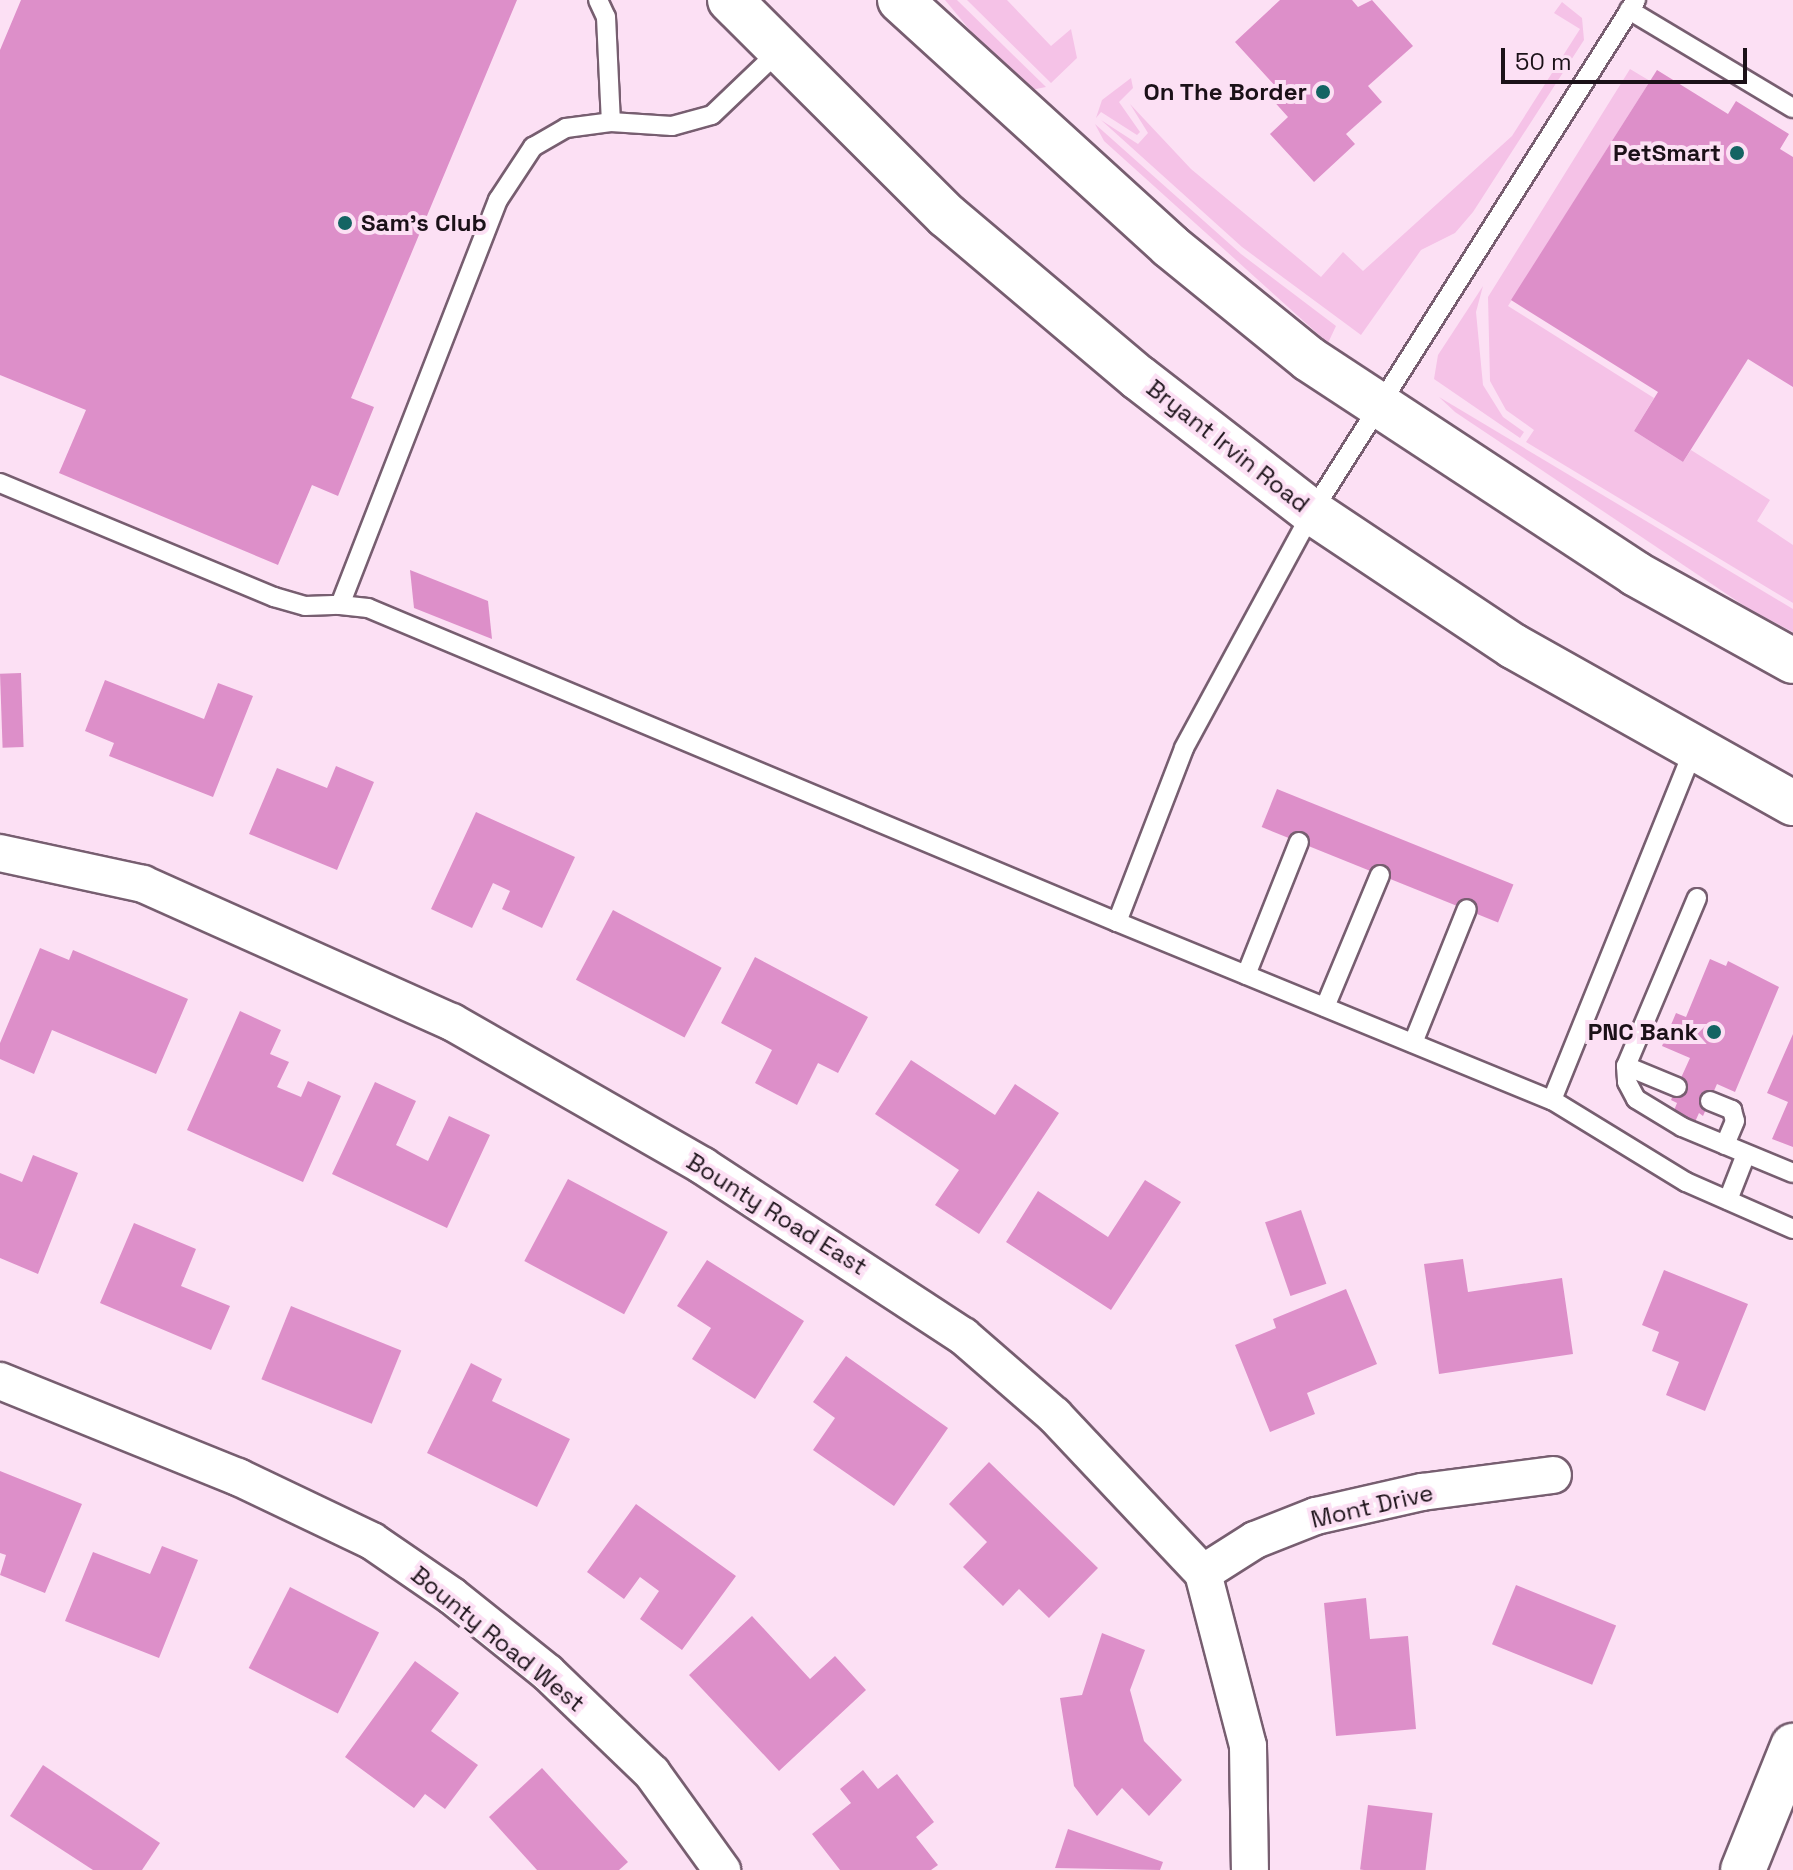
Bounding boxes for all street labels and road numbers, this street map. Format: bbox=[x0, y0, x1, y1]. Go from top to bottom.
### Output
street label: Bryant Irvin Road bbox=[1141, 374, 1315, 518]
street label: Bounty Road East bbox=[681, 1147, 873, 1281]
street label: Mont Drive bbox=[1308, 1478, 1436, 1534]
street label: Bounty Road West bbox=[405, 1560, 591, 1718]

